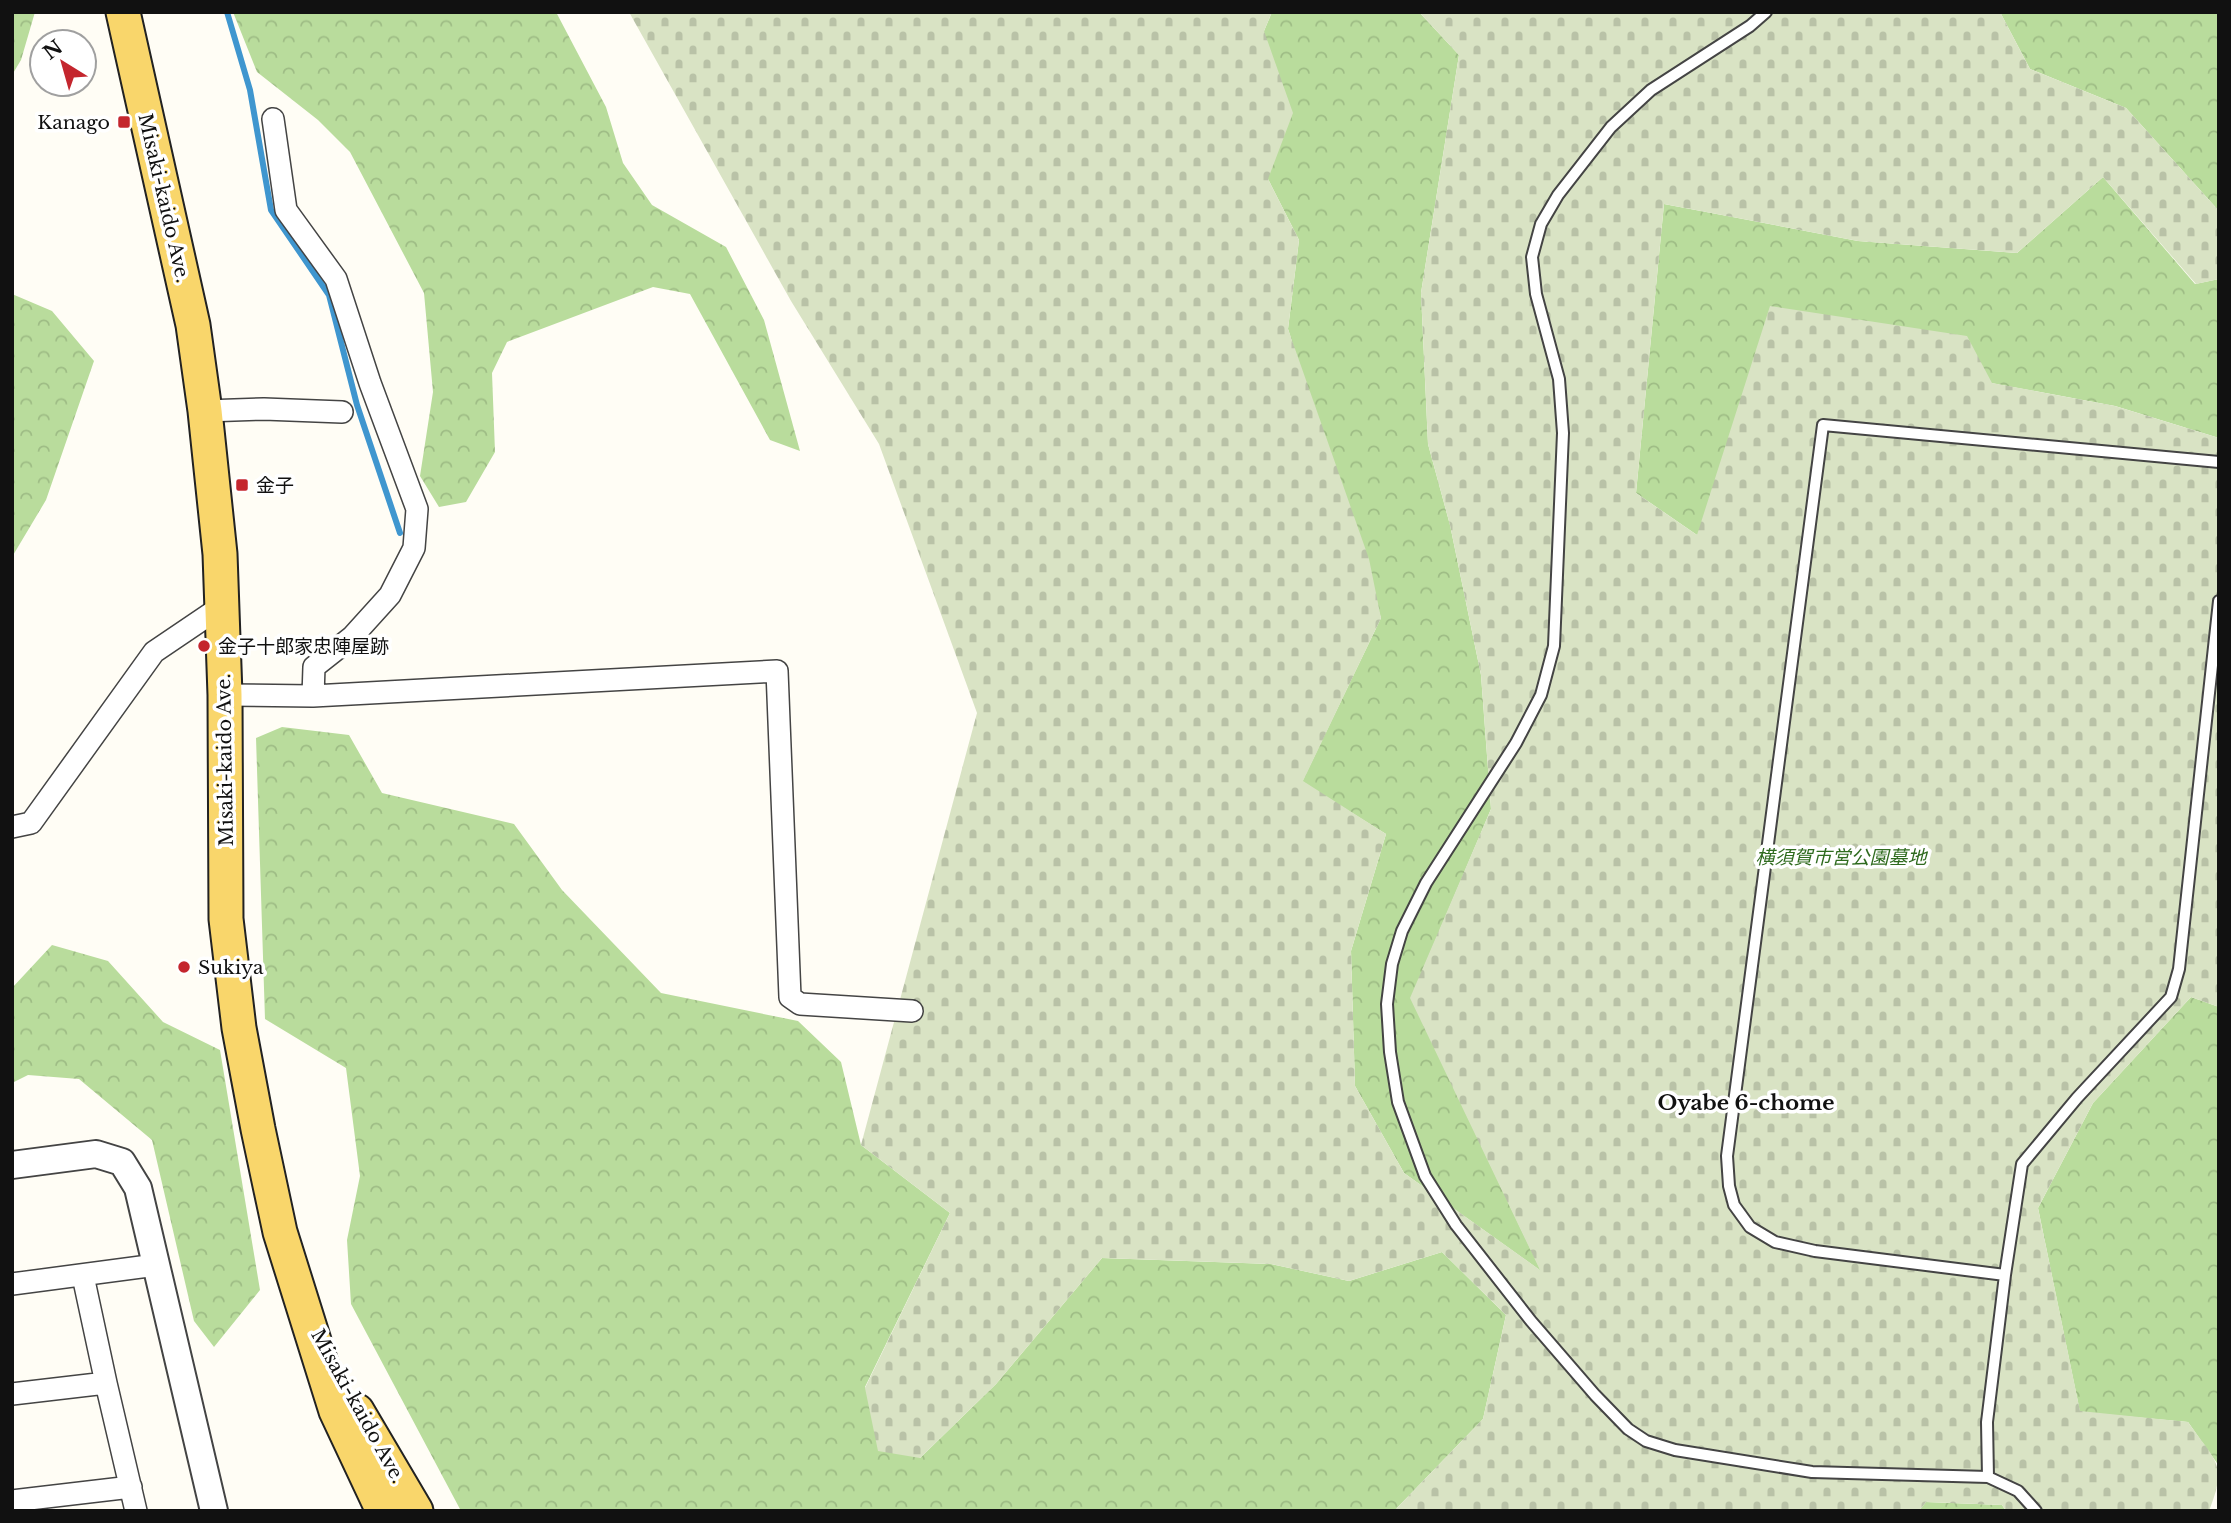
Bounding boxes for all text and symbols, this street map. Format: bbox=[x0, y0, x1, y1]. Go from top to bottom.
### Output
north arrow bbox=[28, 28, 98, 98]
text: N bbox=[39, 35, 67, 64]
place label: Kanago bbox=[37, 111, 110, 134]
street label: Misaki-kaido Ave. bbox=[133, 111, 195, 285]
marker: Kanago bbox=[116, 114, 132, 130]
place label: 金子 bbox=[256, 474, 294, 497]
marker: 金子 bbox=[234, 477, 250, 493]
place label: 金子十郎家忠陣屋跡 bbox=[218, 635, 389, 658]
marker: 金子十郎家忠陣屋跡 bbox=[196, 638, 212, 654]
street label: Misaki-kaido Ave. bbox=[212, 673, 238, 847]
park label: 横須賀市営公園墓地 bbox=[1755, 846, 1928, 869]
place label: Sukiya bbox=[198, 956, 264, 979]
marker: Sukiya bbox=[176, 959, 192, 975]
district label: Oyabe 6-chome bbox=[1657, 1090, 1835, 1116]
street label: Misaki-kaido Ave. bbox=[306, 1325, 410, 1487]

